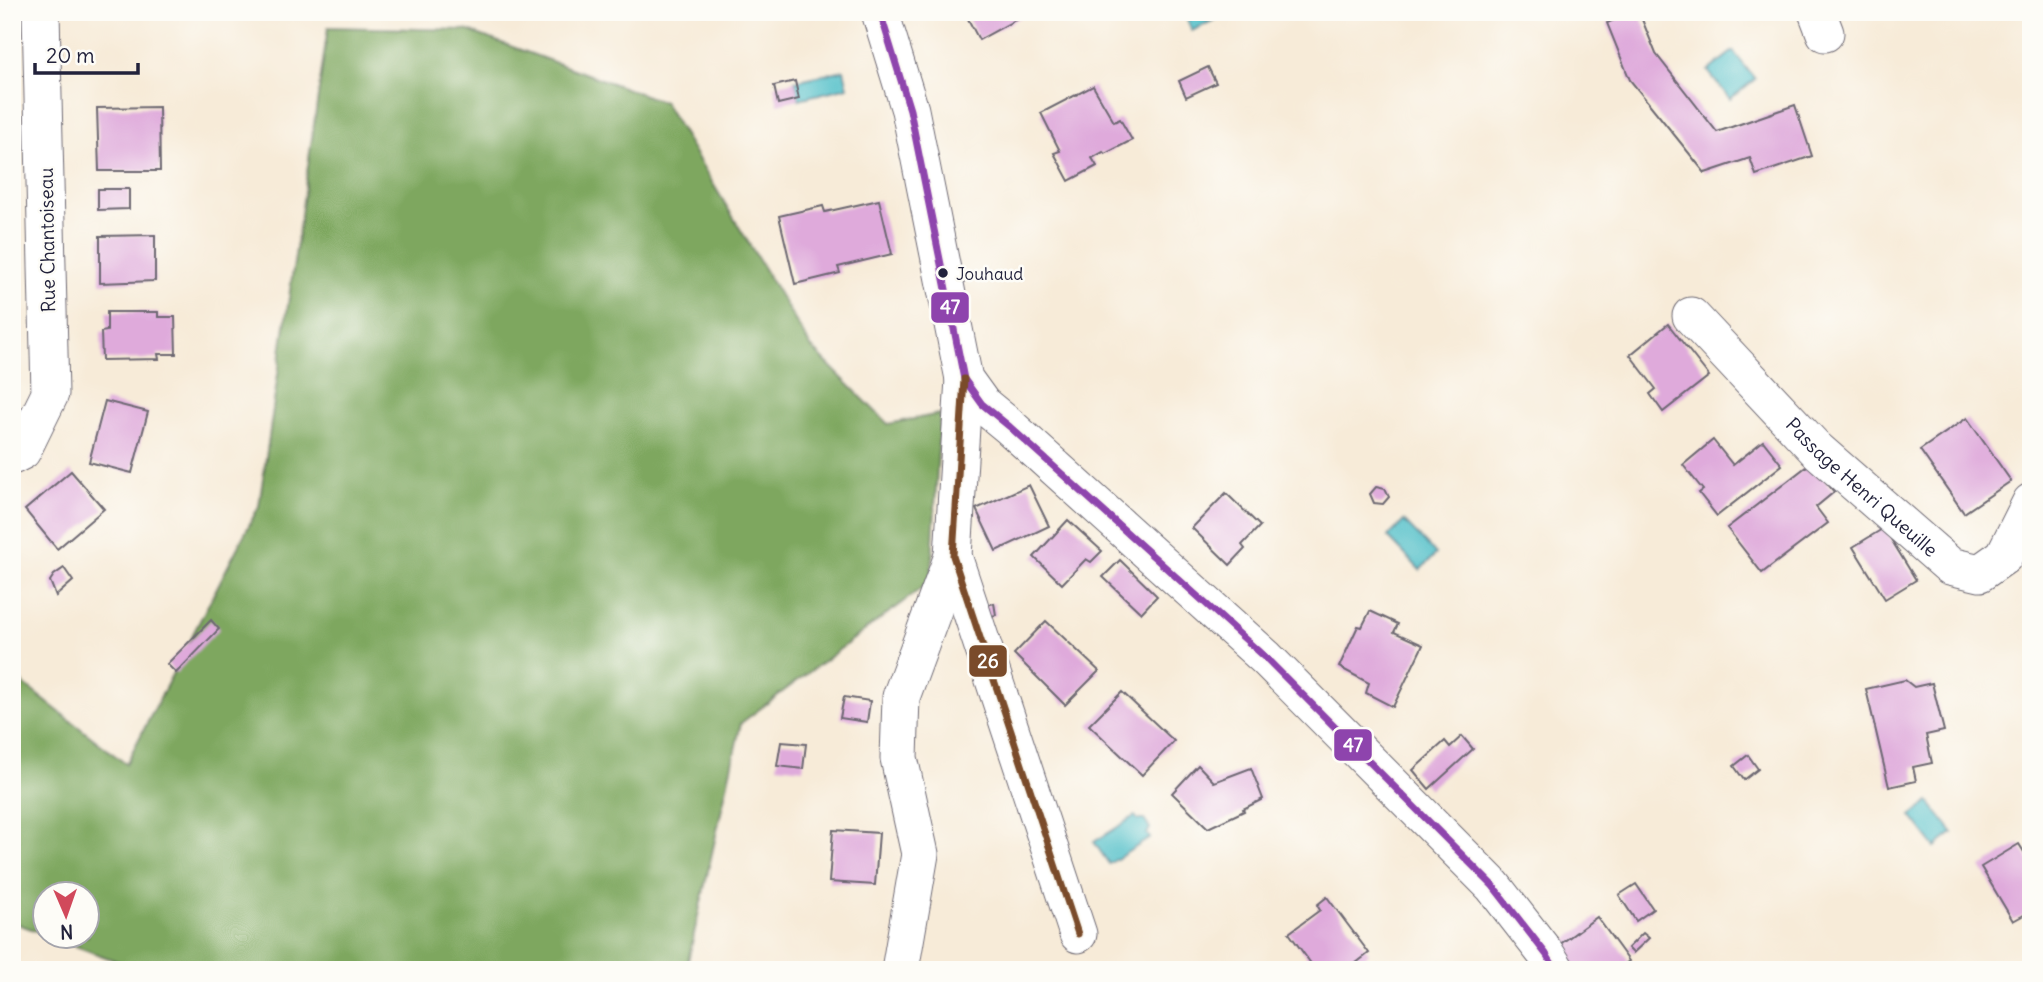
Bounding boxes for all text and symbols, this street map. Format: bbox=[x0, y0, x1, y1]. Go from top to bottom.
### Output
scale bar bbox=[35, 32, 138, 76]
text: 20 m bbox=[46, 42, 95, 69]
street label: Rue Chantoiseau bbox=[34, 167, 60, 313]
place label: Jouhaud bbox=[956, 263, 1023, 285]
marker: Jouhaud bbox=[936, 266, 950, 280]
line badge: 47 bbox=[930, 291, 970, 324]
text: 47 bbox=[940, 295, 961, 319]
street label: Passage Henri Queuille bbox=[1781, 413, 1943, 562]
line badge: 26 bbox=[968, 644, 1008, 678]
text: 26 bbox=[977, 649, 999, 673]
line badge: 47 bbox=[1333, 728, 1373, 762]
text: 47 bbox=[1343, 733, 1364, 757]
north arrow bbox=[32, 880, 102, 950]
text: N bbox=[60, 920, 74, 944]

